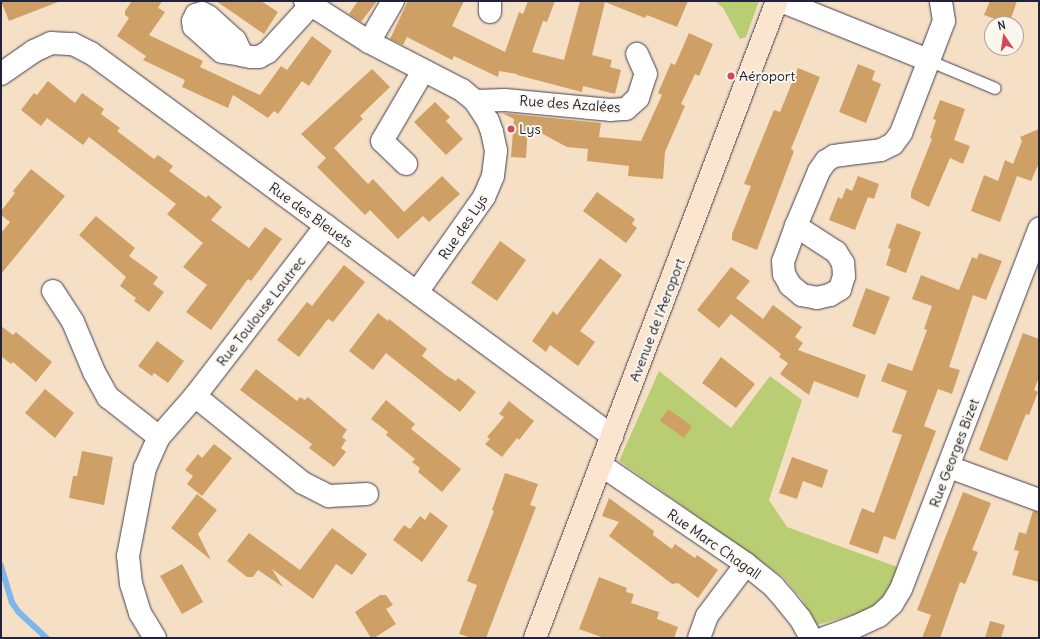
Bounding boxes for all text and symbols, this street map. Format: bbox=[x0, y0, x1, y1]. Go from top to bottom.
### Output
north arrow bbox=[984, 16, 1024, 56]
text: N bbox=[996, 18, 1007, 33]
place label: Aéroport bbox=[739, 68, 795, 84]
marker: Aéroport bbox=[726, 71, 736, 81]
street label: Rue des Azalées bbox=[519, 92, 621, 116]
place label: Lys bbox=[519, 121, 541, 137]
marker: Lys bbox=[506, 124, 516, 134]
street label: Rue des Bleuets bbox=[266, 179, 356, 251]
street label: Rue des Lys bbox=[435, 191, 491, 263]
street label: Rue Toulouse Lautrec bbox=[213, 253, 309, 369]
street label: Avenue de l'Aeroport bbox=[626, 256, 688, 384]
street label: Rue Georges Bizet bbox=[926, 396, 982, 510]
street label: Rue Marc Chagall bbox=[664, 505, 764, 583]

